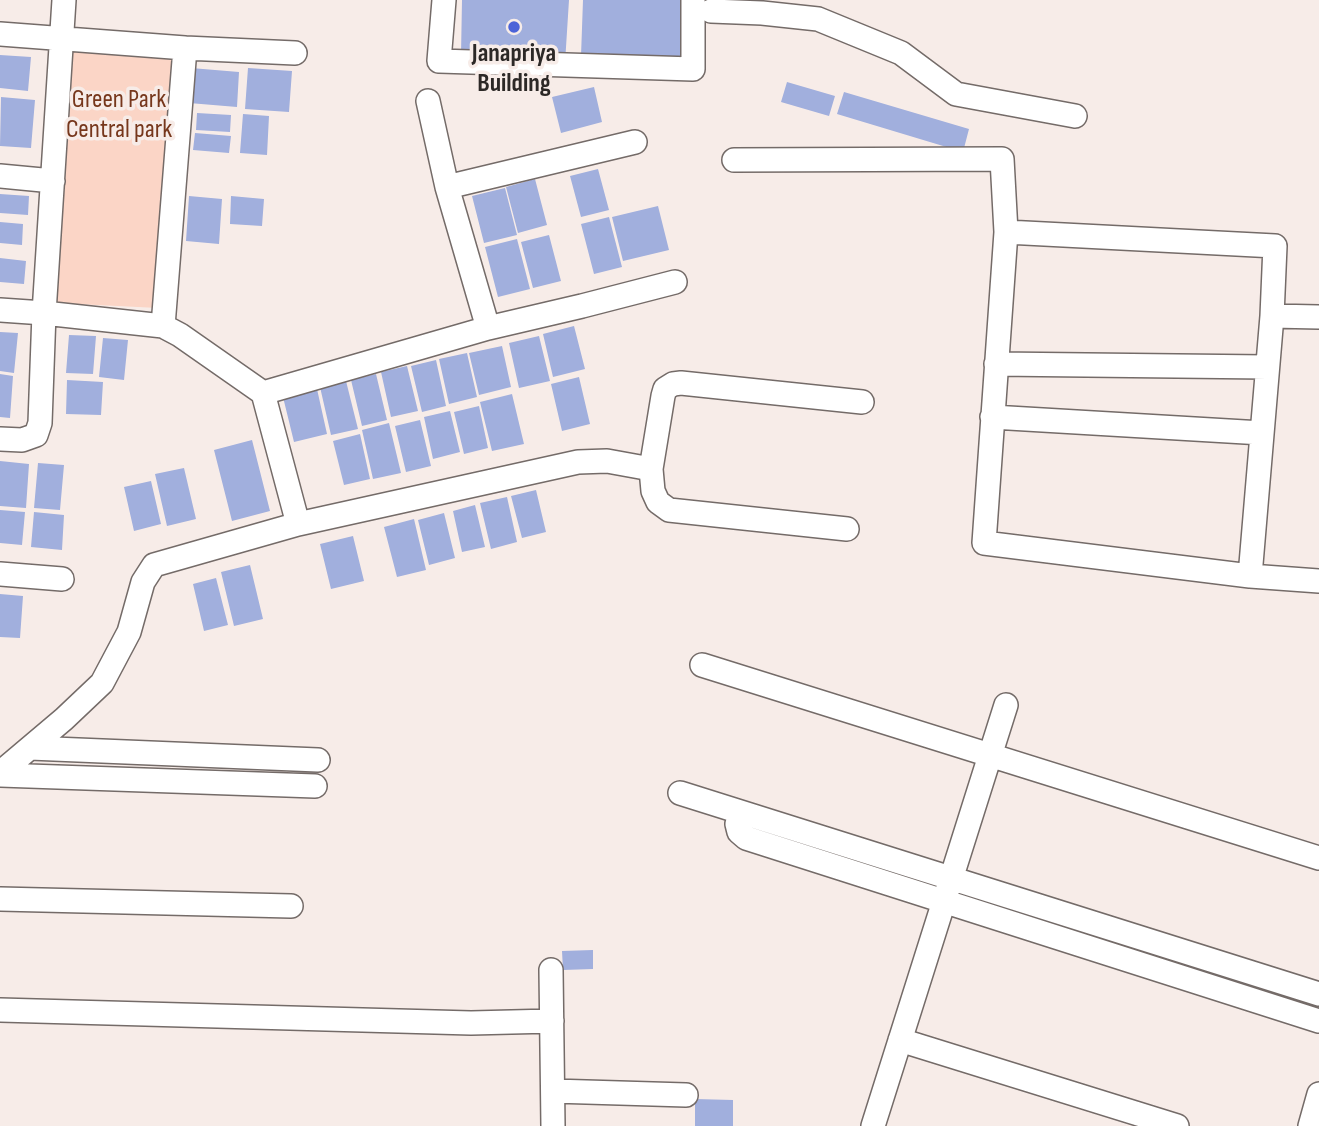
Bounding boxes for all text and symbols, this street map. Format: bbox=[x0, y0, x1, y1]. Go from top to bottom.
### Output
marker: Janapriya Building bbox=[506, 19, 522, 35]
place label: Janapriya Building bbox=[472, 38, 556, 100]
park label: Green Park Central park bbox=[66, 84, 172, 146]

